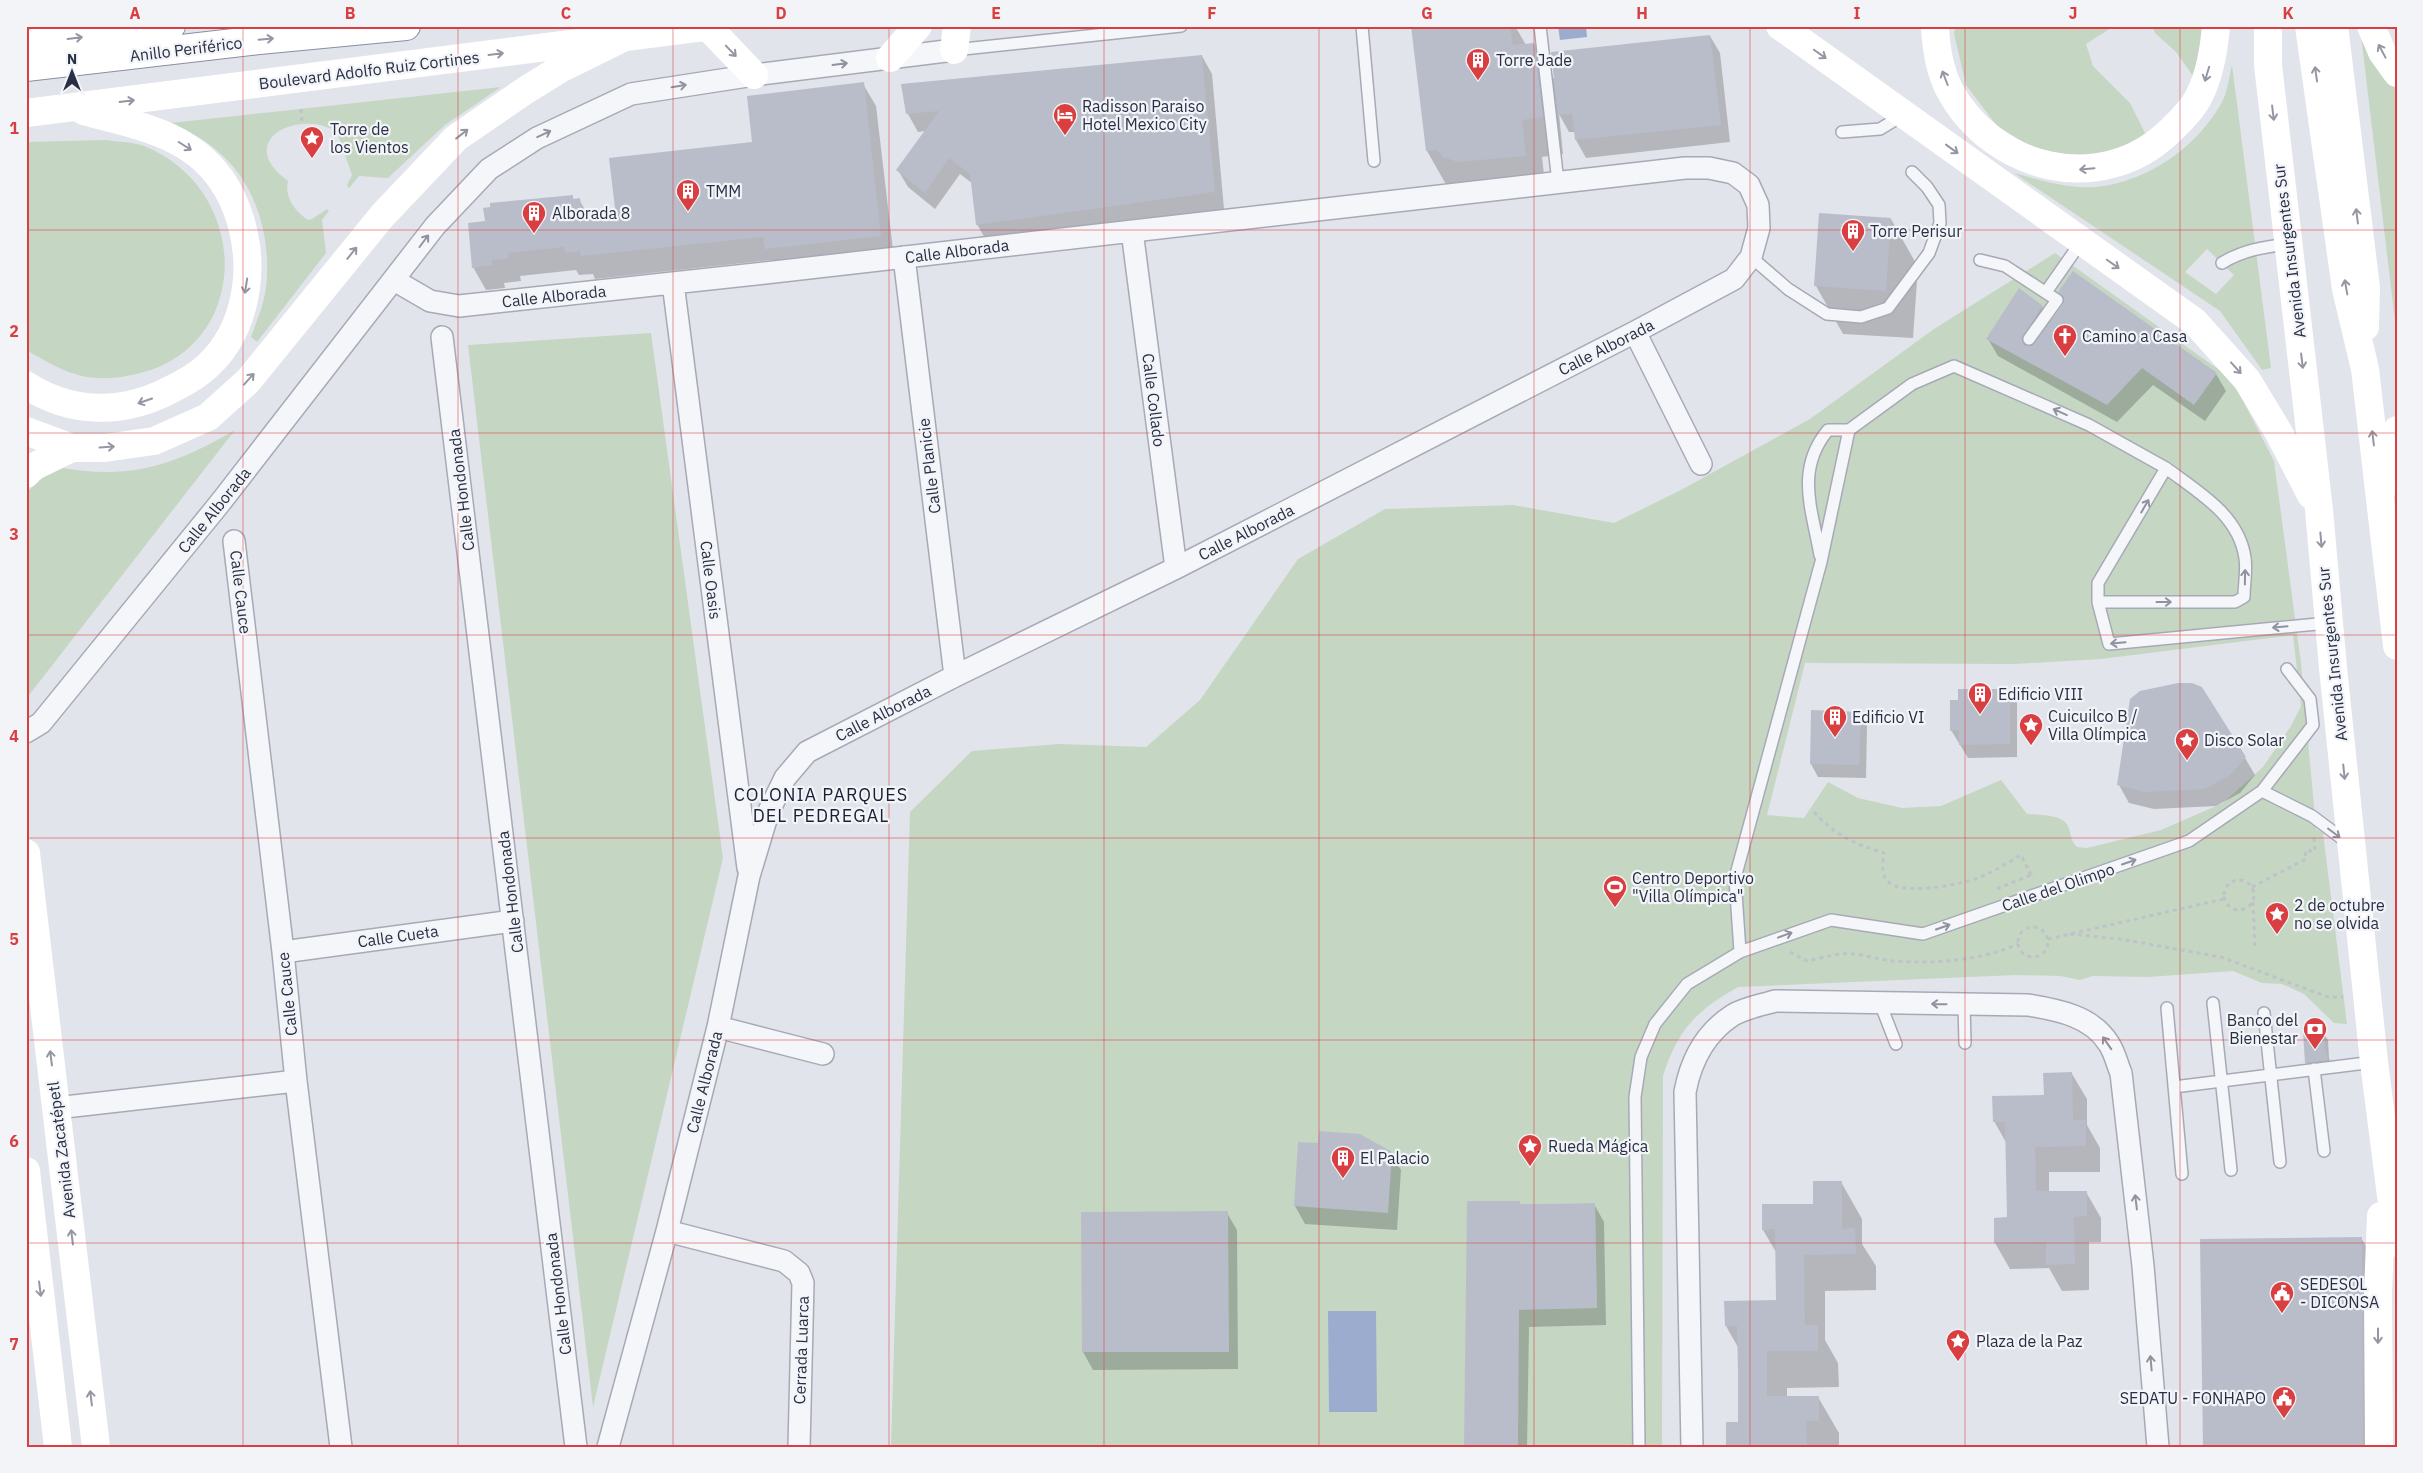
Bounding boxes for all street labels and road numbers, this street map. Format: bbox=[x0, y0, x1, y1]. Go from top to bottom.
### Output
street label: Anillo Periférico bbox=[128, 32, 244, 66]
street label: Boulevard Adolfo Ruiz Cortines bbox=[258, 47, 480, 93]
street label: Avenida Insurgentes Sur bbox=[2268, 163, 2310, 339]
street label: Calle Alborada bbox=[904, 235, 1011, 267]
street label: Calle Alborada bbox=[501, 281, 608, 311]
street label: Calle Alborada bbox=[1555, 314, 1658, 380]
street label: Calle Collado bbox=[1138, 352, 1170, 448]
street label: Calle Planicie bbox=[913, 417, 945, 515]
street label: Calle Hondonada bbox=[444, 427, 478, 552]
street label: Calle Alborada bbox=[173, 463, 255, 557]
street label: Calle Alborada bbox=[1195, 499, 1298, 565]
street label: Calle Oasis bbox=[696, 540, 726, 620]
street label: Calle Cauce bbox=[226, 549, 256, 635]
street label: Avenida Insurgentes Sur bbox=[2313, 566, 2351, 742]
street label: Calle Alborada bbox=[832, 680, 935, 746]
street label: Calle Hondonada bbox=[493, 829, 527, 954]
street label: Calle del Olimpo bbox=[1999, 858, 2117, 916]
street label: Calle Cueta bbox=[356, 920, 440, 952]
street label: Calle Cauce bbox=[273, 951, 301, 1037]
street label: Calle Alborada bbox=[682, 1028, 726, 1135]
street label: Avenida Zacatépetl bbox=[43, 1080, 79, 1220]
street label: Calle Hondonada bbox=[541, 1231, 575, 1356]
street label: Cerrada Luarca bbox=[789, 1295, 813, 1405]

